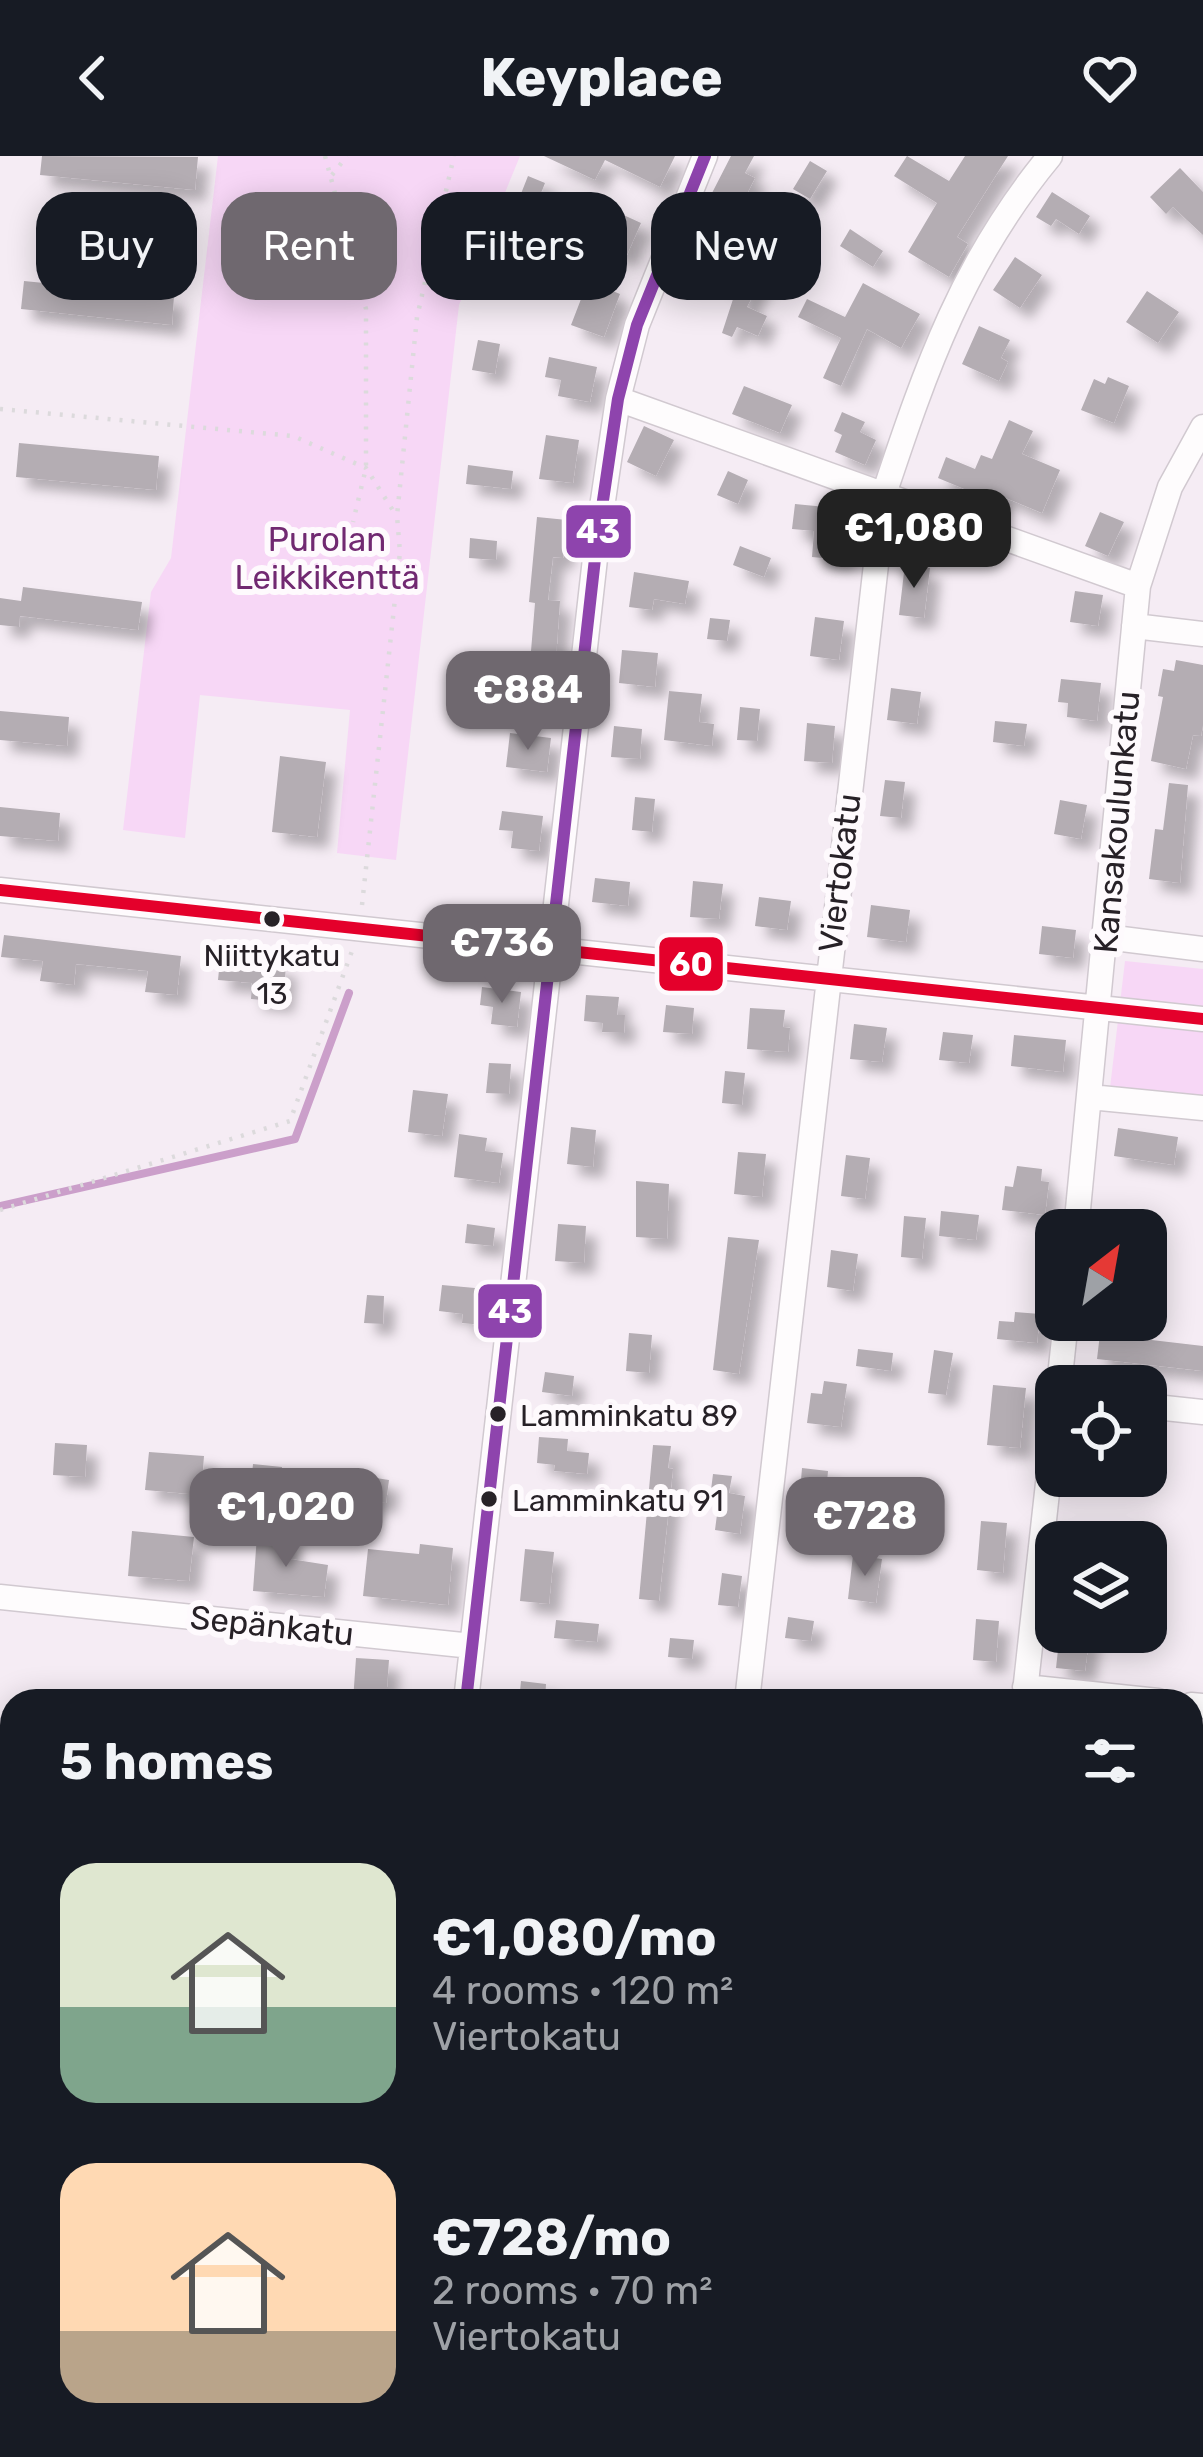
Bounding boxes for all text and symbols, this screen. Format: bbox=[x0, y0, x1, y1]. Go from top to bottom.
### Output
icon: back bbox=[60, 45, 126, 111]
icon: heart bbox=[1077, 45, 1143, 111]
text: Keyplace bbox=[480, 46, 723, 110]
chip: Buy bbox=[36, 192, 197, 300]
chip: Rent bbox=[221, 192, 397, 300]
chip: Filters bbox=[421, 192, 627, 300]
chip: New bbox=[651, 192, 821, 300]
pin: €1,080 bbox=[816, 489, 1012, 591]
line badge: 43 bbox=[564, 503, 633, 560]
text: €1,080 bbox=[844, 505, 984, 551]
text: 43 bbox=[576, 512, 620, 551]
park label: Purolan Leikkikenttä bbox=[234, 520, 420, 597]
pin: €884 bbox=[457, 651, 599, 753]
text: €884 bbox=[473, 667, 583, 713]
street label: Kansakoulunkatu bbox=[1086, 689, 1147, 955]
street label: Viertokatu bbox=[810, 791, 869, 955]
pin: €736 bbox=[431, 904, 573, 1006]
marker: Niittykatu 13 bbox=[261, 908, 283, 930]
text: €736 bbox=[450, 920, 554, 966]
line badge: 60 bbox=[657, 935, 725, 993]
place label: Niittykatu 13 bbox=[204, 938, 340, 1012]
text: 60 bbox=[669, 945, 713, 984]
north arrow bbox=[1035, 1209, 1167, 1341]
map controls bbox=[1035, 1209, 1167, 1653]
line badge: 43 bbox=[476, 1282, 544, 1340]
text: 43 bbox=[488, 1292, 532, 1331]
button: locate bbox=[1035, 1365, 1167, 1497]
place label: Lamminkatu 89 bbox=[520, 1398, 738, 1434]
marker: Lamminkatu 89 bbox=[487, 1403, 509, 1425]
pin: €1,020 bbox=[188, 1468, 384, 1570]
pin: €728 bbox=[794, 1477, 936, 1579]
place label: Lamminkatu 91 bbox=[512, 1483, 724, 1519]
text: €1,020 bbox=[217, 1484, 355, 1530]
marker: Lamminkatu 91 bbox=[478, 1488, 500, 1510]
text: €728 bbox=[813, 1493, 917, 1539]
button: layers bbox=[1035, 1521, 1167, 1653]
street label: Sepänkatu bbox=[188, 1598, 356, 1653]
icon: filters bbox=[1077, 1728, 1143, 1794]
text: 5 homes bbox=[60, 1731, 273, 1792]
text: €1,080/mo bbox=[432, 1907, 717, 1968]
icon: home bbox=[156, 1911, 300, 2055]
text: 4 rooms · 120 m² bbox=[432, 1968, 733, 2014]
text: Viertokatu bbox=[432, 2014, 621, 2060]
text: €728/mo bbox=[432, 2207, 671, 2268]
icon: home bbox=[156, 2211, 300, 2355]
text: 2 rooms · 70 m² bbox=[432, 2268, 713, 2314]
text: Viertokatu bbox=[432, 2314, 621, 2360]

